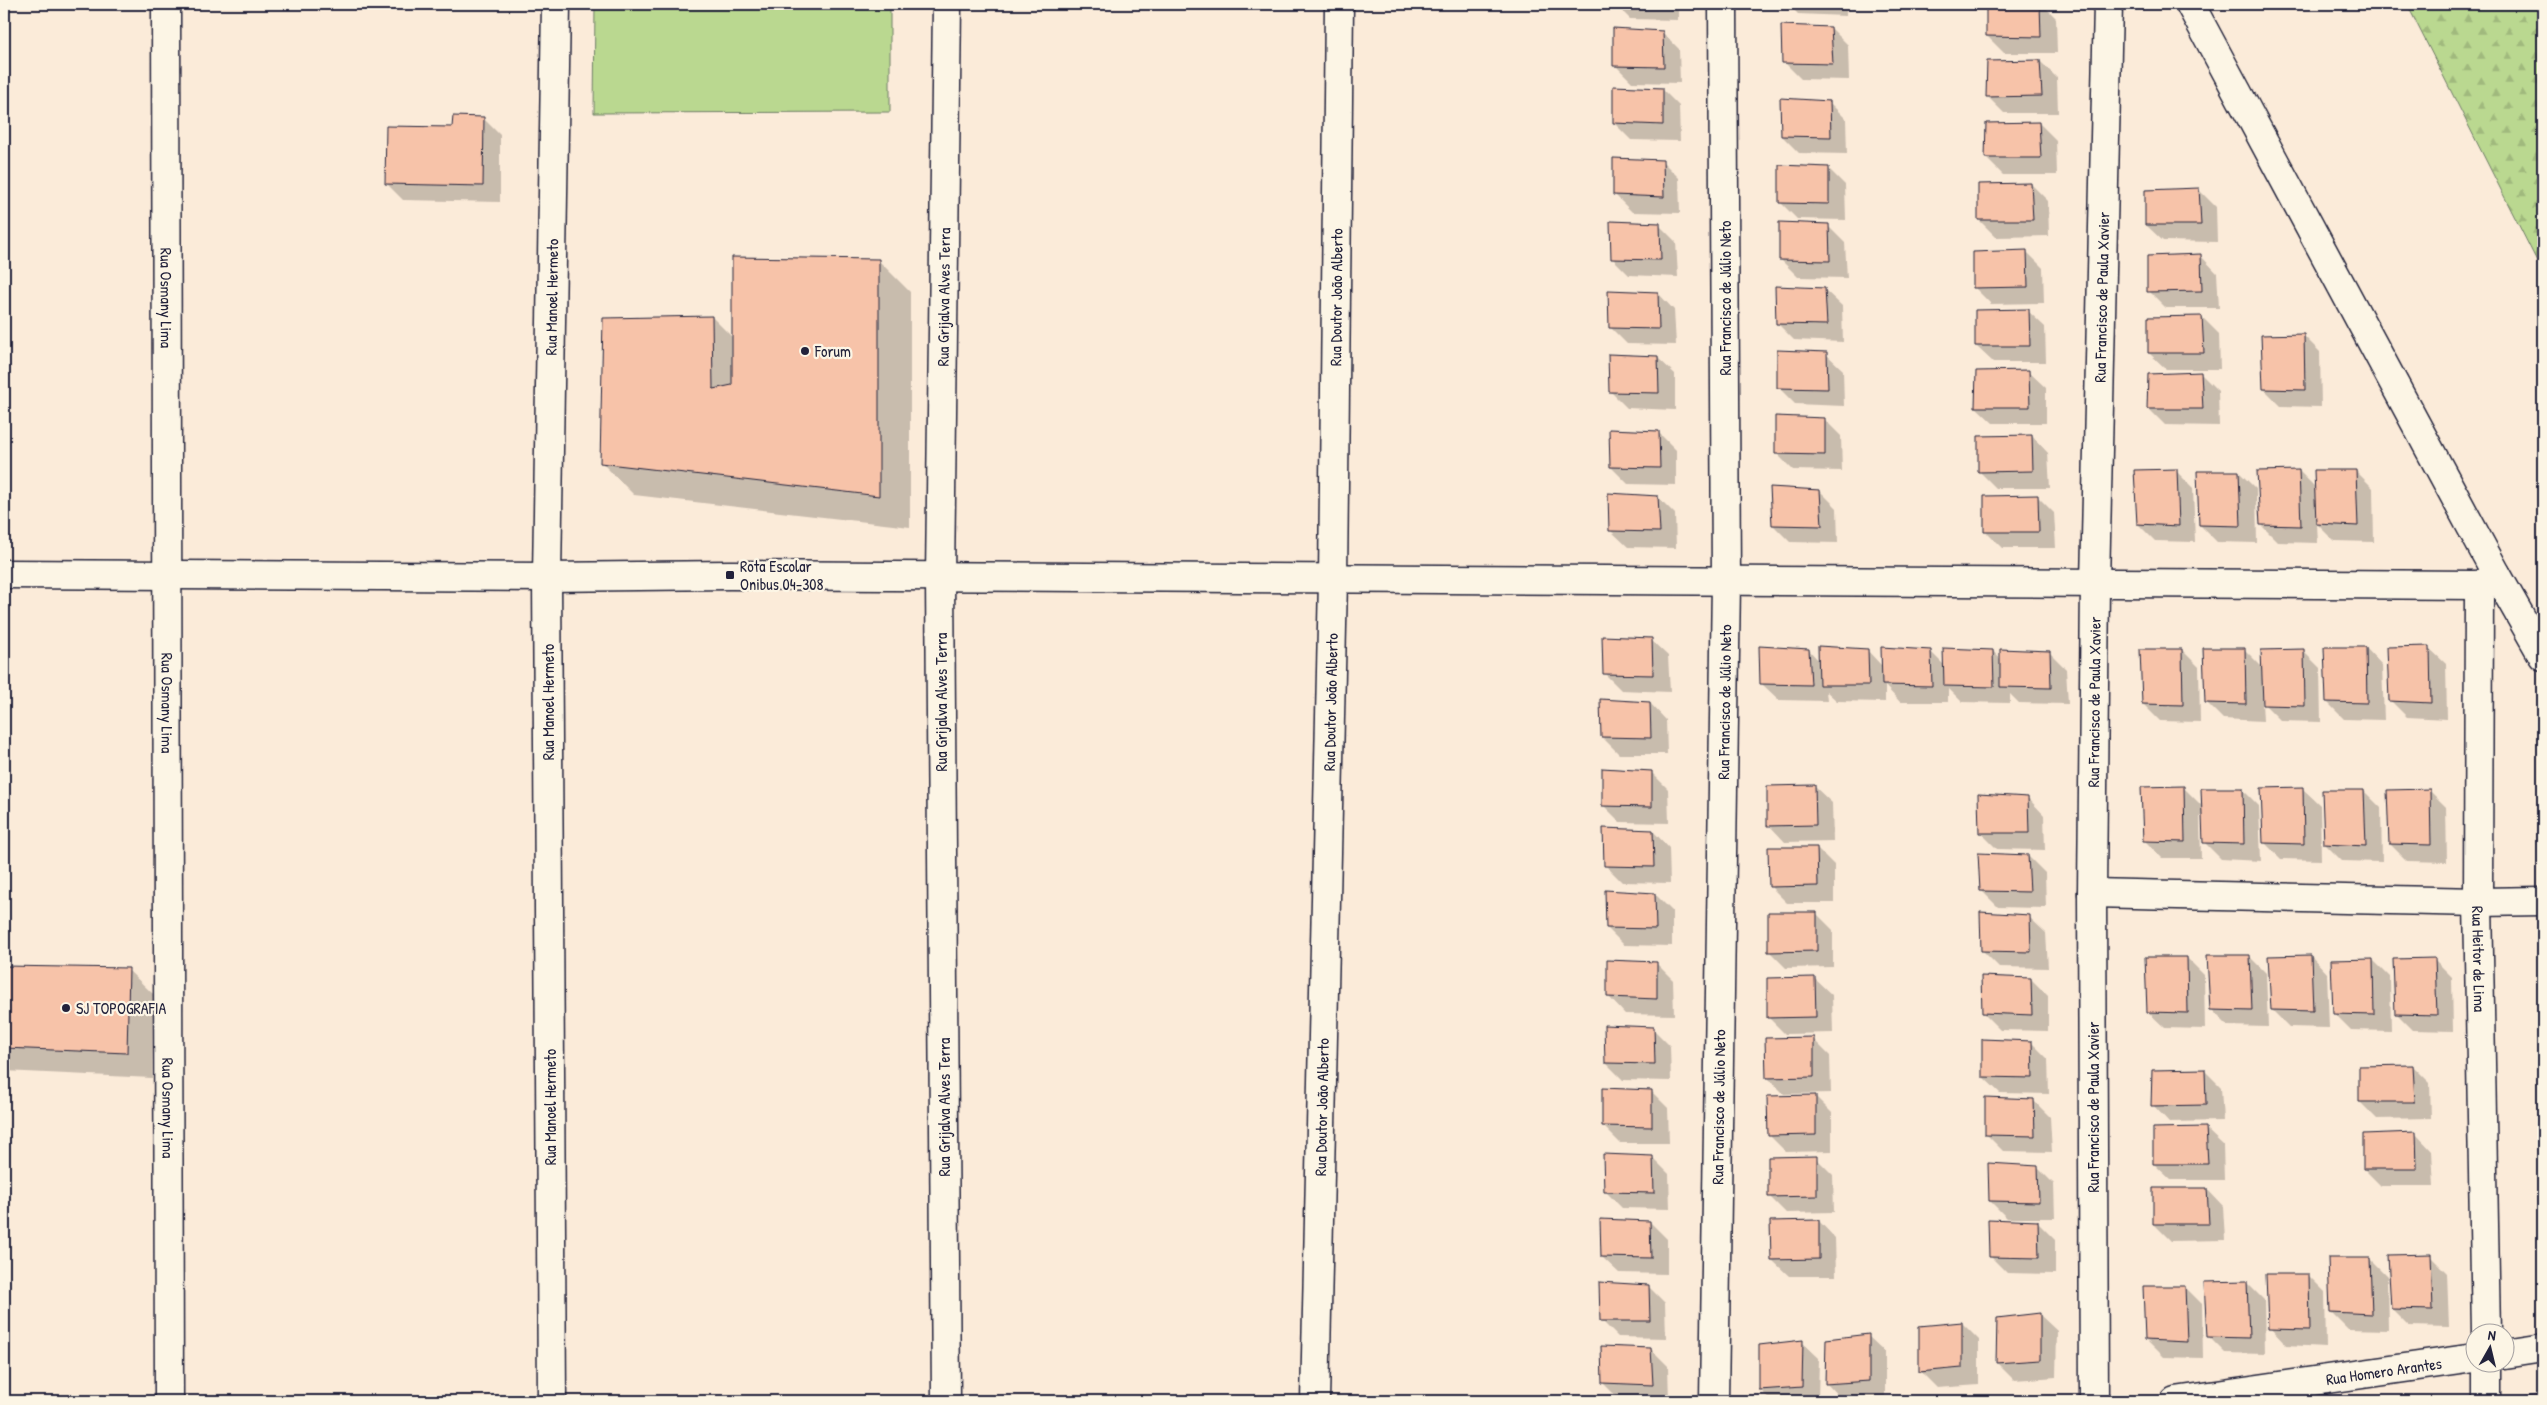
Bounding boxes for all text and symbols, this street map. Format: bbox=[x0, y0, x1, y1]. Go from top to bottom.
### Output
street label: Rua Francisco de Paula Xavier bbox=[2089, 211, 2114, 383]
street label: Rua Francisco de Júlio Neto bbox=[1714, 220, 1736, 375]
street label: Rua Grijalva Alves Terra bbox=[932, 227, 955, 367]
street label: Rua Doutor João Alberto bbox=[1324, 228, 1348, 366]
street label: Rua Manoel Hermeto bbox=[539, 238, 563, 356]
street label: Rua Osmany Lima bbox=[156, 248, 178, 348]
place label: Forum bbox=[814, 340, 851, 362]
marker: Forum bbox=[799, 345, 811, 357]
place label: Rota Escolar Onibus 04-308 bbox=[740, 555, 824, 595]
marker: Rota Escolar Onibus 04-308 bbox=[724, 569, 736, 581]
street label: Rua Francisco de Paula Xavier bbox=[2082, 616, 2106, 788]
street label: Rua Francisco de Júlio Neto bbox=[1712, 624, 1736, 780]
street label: Rua Doutor João Alberto bbox=[1318, 632, 1343, 771]
street label: Rua Grijalva Alves Terra bbox=[930, 633, 952, 771]
street label: Rua Manoel Hermeto bbox=[537, 643, 559, 760]
street label: Rua Osmany Lima bbox=[156, 653, 179, 753]
street label: Rua Heitor de Lima bbox=[2467, 906, 2491, 1012]
place label: SJ TOPOGRAFIA bbox=[76, 997, 166, 1019]
marker: SJ TOPOGRAFIA bbox=[60, 1002, 72, 1014]
street label: Rua Francisco de Paula Xavier bbox=[2082, 1022, 2104, 1192]
street label: Rua Francisco de Júlio Neto bbox=[1706, 1029, 1730, 1185]
street label: Rua Doutor João Alberto bbox=[1309, 1037, 1334, 1176]
street label: Rua Grijalva Alves Terra bbox=[933, 1038, 955, 1176]
street label: Rua Manoel Hermeto bbox=[539, 1048, 561, 1165]
street label: Rua Osmany Lima bbox=[157, 1058, 179, 1158]
north arrow bbox=[2464, 1322, 2514, 1372]
text: N bbox=[2487, 1325, 2497, 1345]
street label: Rua Homero Arantes bbox=[2325, 1352, 2443, 1390]

